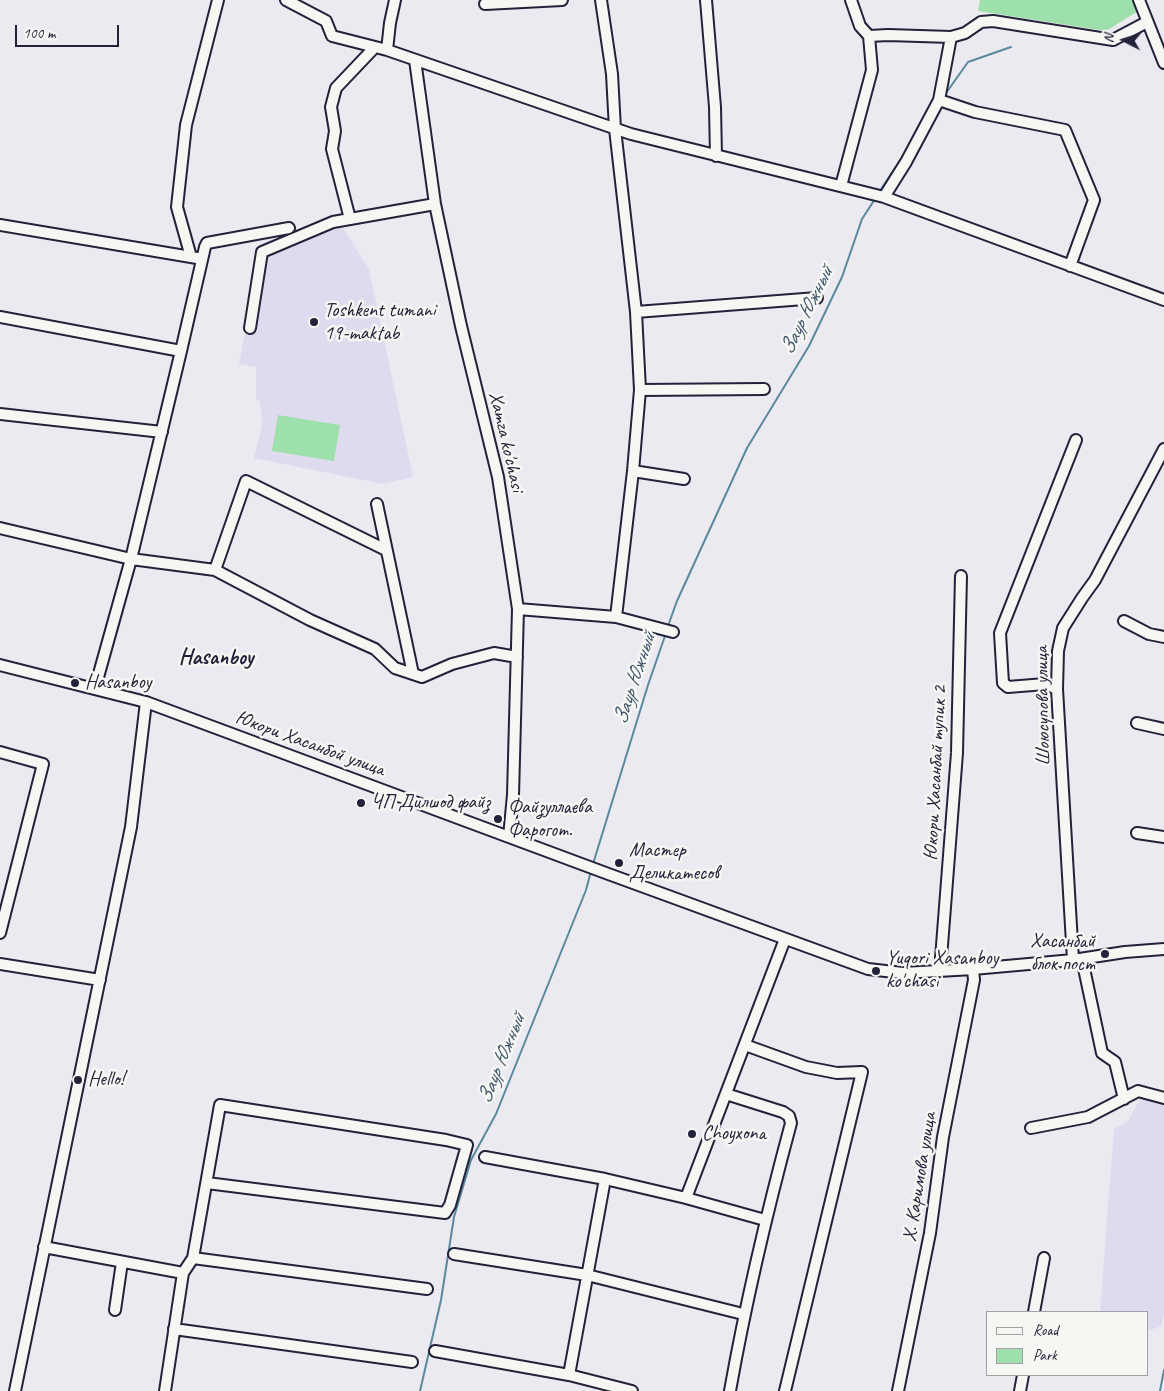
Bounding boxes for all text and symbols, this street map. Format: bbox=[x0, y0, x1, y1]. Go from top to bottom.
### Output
scale bar bbox=[18, 15, 121, 47]
north arrow bbox=[1099, 15, 1149, 65]
text: 100 m bbox=[23, 24, 55, 43]
text: N bbox=[1100, 34, 1117, 44]
water label: Заур Южный bbox=[775, 263, 839, 359]
place label: Toshkent tumani 19-maktab bbox=[324, 299, 436, 346]
marker: Toshkent tumani 19-maktab bbox=[308, 316, 320, 328]
street label: Xamza ko'chasi bbox=[483, 390, 529, 494]
water label: Заур Южный bbox=[608, 630, 662, 728]
district label: Hasanboy bbox=[179, 645, 253, 671]
street label: Шоюсупова улица bbox=[1030, 646, 1056, 766]
place label: Hasanboy bbox=[85, 671, 151, 695]
marker: Hasanboy bbox=[69, 677, 81, 689]
street label: Юкори Хасанбай тупик 2 bbox=[919, 685, 953, 861]
street label: Юкори Хасанбой улица bbox=[232, 706, 388, 782]
place label: ЧП Дилшод файз bbox=[371, 791, 490, 815]
place label: Файзуллаева Фарогот. bbox=[508, 796, 592, 843]
marker: ЧП Дилшод файз bbox=[355, 797, 367, 809]
marker: Файзуллаева Фарогот. bbox=[492, 813, 504, 825]
place label: Мастер Деликатесов bbox=[629, 839, 719, 886]
marker: Мастер Деликатесов bbox=[613, 857, 625, 869]
place label: Хасанбай блок пост bbox=[1030, 930, 1095, 977]
place label: Yuqori Xasanboy ko'chasi bbox=[886, 947, 998, 994]
marker: Хасанбай блок пост bbox=[1099, 948, 1111, 960]
marker: Yuqori Xasanboy ko'chasi bbox=[870, 965, 882, 977]
water label: Заур Южный bbox=[473, 1010, 531, 1108]
place label: Hello! bbox=[88, 1068, 124, 1092]
marker: Hello! bbox=[72, 1074, 84, 1086]
street label: Х. Каримова улица bbox=[898, 1111, 942, 1243]
place label: Choyxona bbox=[702, 1122, 766, 1146]
marker: Choyxona bbox=[686, 1128, 698, 1140]
legend bbox=[986, 1311, 1149, 1376]
text: Road bbox=[1033, 1321, 1058, 1340]
text: Park bbox=[1033, 1346, 1057, 1365]

